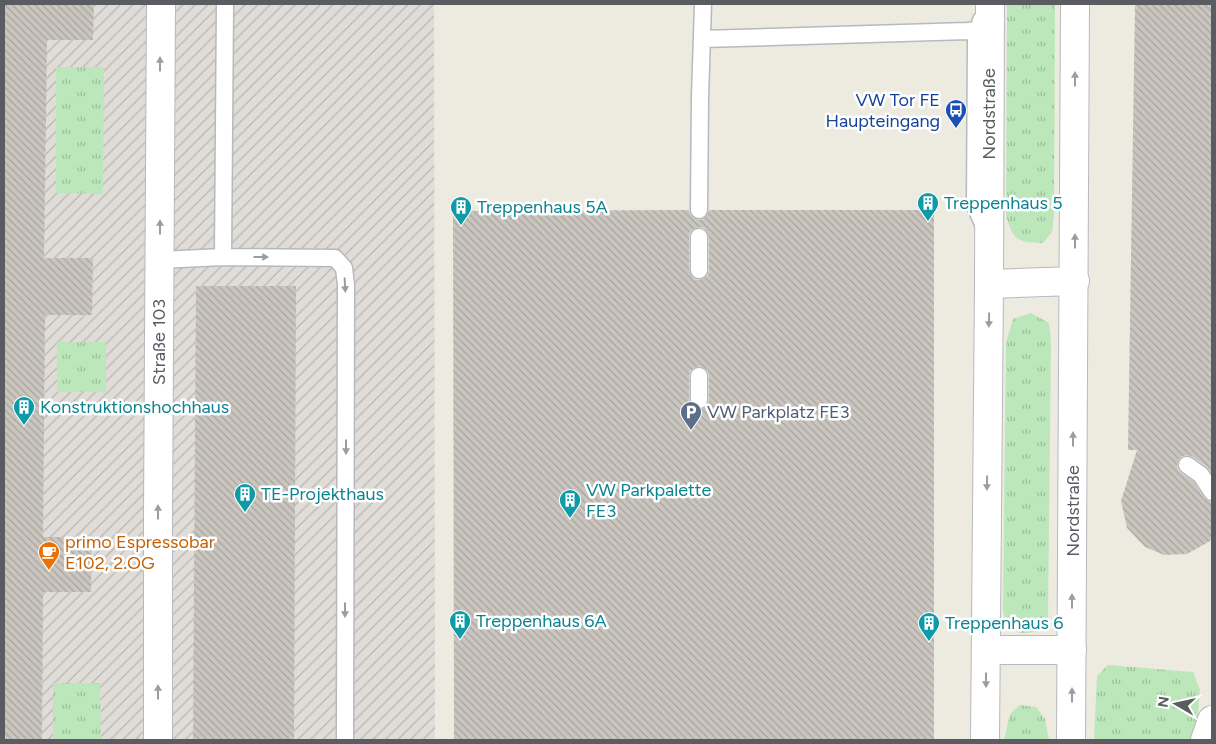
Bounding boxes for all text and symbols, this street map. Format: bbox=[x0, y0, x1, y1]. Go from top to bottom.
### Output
one-way arrow bbox=[156, 56, 164, 72]
street label: Nordstraße bbox=[978, 68, 1000, 160]
one-way arrow bbox=[1071, 71, 1079, 87]
place label: VW Tor FE Haupteingang bbox=[825, 89, 940, 132]
bus stop icon: VW Tor FE Haupteingang bbox=[944, 98, 968, 129]
building icon: Treppenhaus 5 bbox=[916, 191, 940, 222]
place label: Treppenhaus 5 bbox=[944, 192, 1063, 214]
building icon: Treppenhaus 5A bbox=[449, 195, 473, 226]
place label: Treppenhaus 5A bbox=[477, 196, 608, 218]
one-way arrow bbox=[156, 218, 164, 234]
one-way arrow bbox=[1071, 233, 1079, 249]
one-way arrow bbox=[254, 253, 270, 261]
one-way arrow bbox=[342, 277, 350, 293]
street label: Straße 103 bbox=[148, 299, 170, 385]
one-way arrow bbox=[985, 313, 993, 329]
building icon: Konstruktionshochhaus bbox=[12, 395, 36, 426]
place label: Konstruktionshochhaus bbox=[40, 396, 229, 418]
parking icon: VW Parkplatz FE3 bbox=[679, 400, 703, 431]
place label: VW Parkplatz FE3 bbox=[707, 401, 850, 423]
one-way arrow bbox=[1069, 431, 1077, 447]
one-way arrow bbox=[341, 439, 349, 455]
street label: Nordstraße bbox=[1062, 465, 1084, 557]
one-way arrow bbox=[983, 475, 991, 491]
place label: VW Parkpalette FE3 bbox=[586, 479, 712, 522]
building icon: TE-Projekthaus bbox=[233, 482, 257, 513]
place label: TE-Projekthaus bbox=[261, 483, 384, 505]
building icon: VW Parkpalette FE3 bbox=[558, 488, 582, 519]
one-way arrow bbox=[154, 503, 162, 519]
place label: primo Espressobar E102, 2.OG bbox=[65, 531, 215, 574]
cafe icon: primo Espressobar E102, 2.OG bbox=[37, 540, 61, 571]
one-way arrow bbox=[1068, 593, 1076, 609]
one-way arrow bbox=[341, 602, 349, 618]
building icon: Treppenhaus 6A bbox=[448, 609, 472, 640]
place label: Treppenhaus 6A bbox=[476, 610, 607, 632]
building icon: Treppenhaus 6 bbox=[917, 611, 941, 642]
place label: Treppenhaus 6 bbox=[945, 612, 1063, 634]
one-way arrow bbox=[982, 673, 990, 689]
north arrow bbox=[1151, 679, 1201, 729]
one-way arrow bbox=[154, 683, 162, 699]
one-way arrow bbox=[1068, 687, 1076, 703]
text: N bbox=[1154, 695, 1173, 709]

